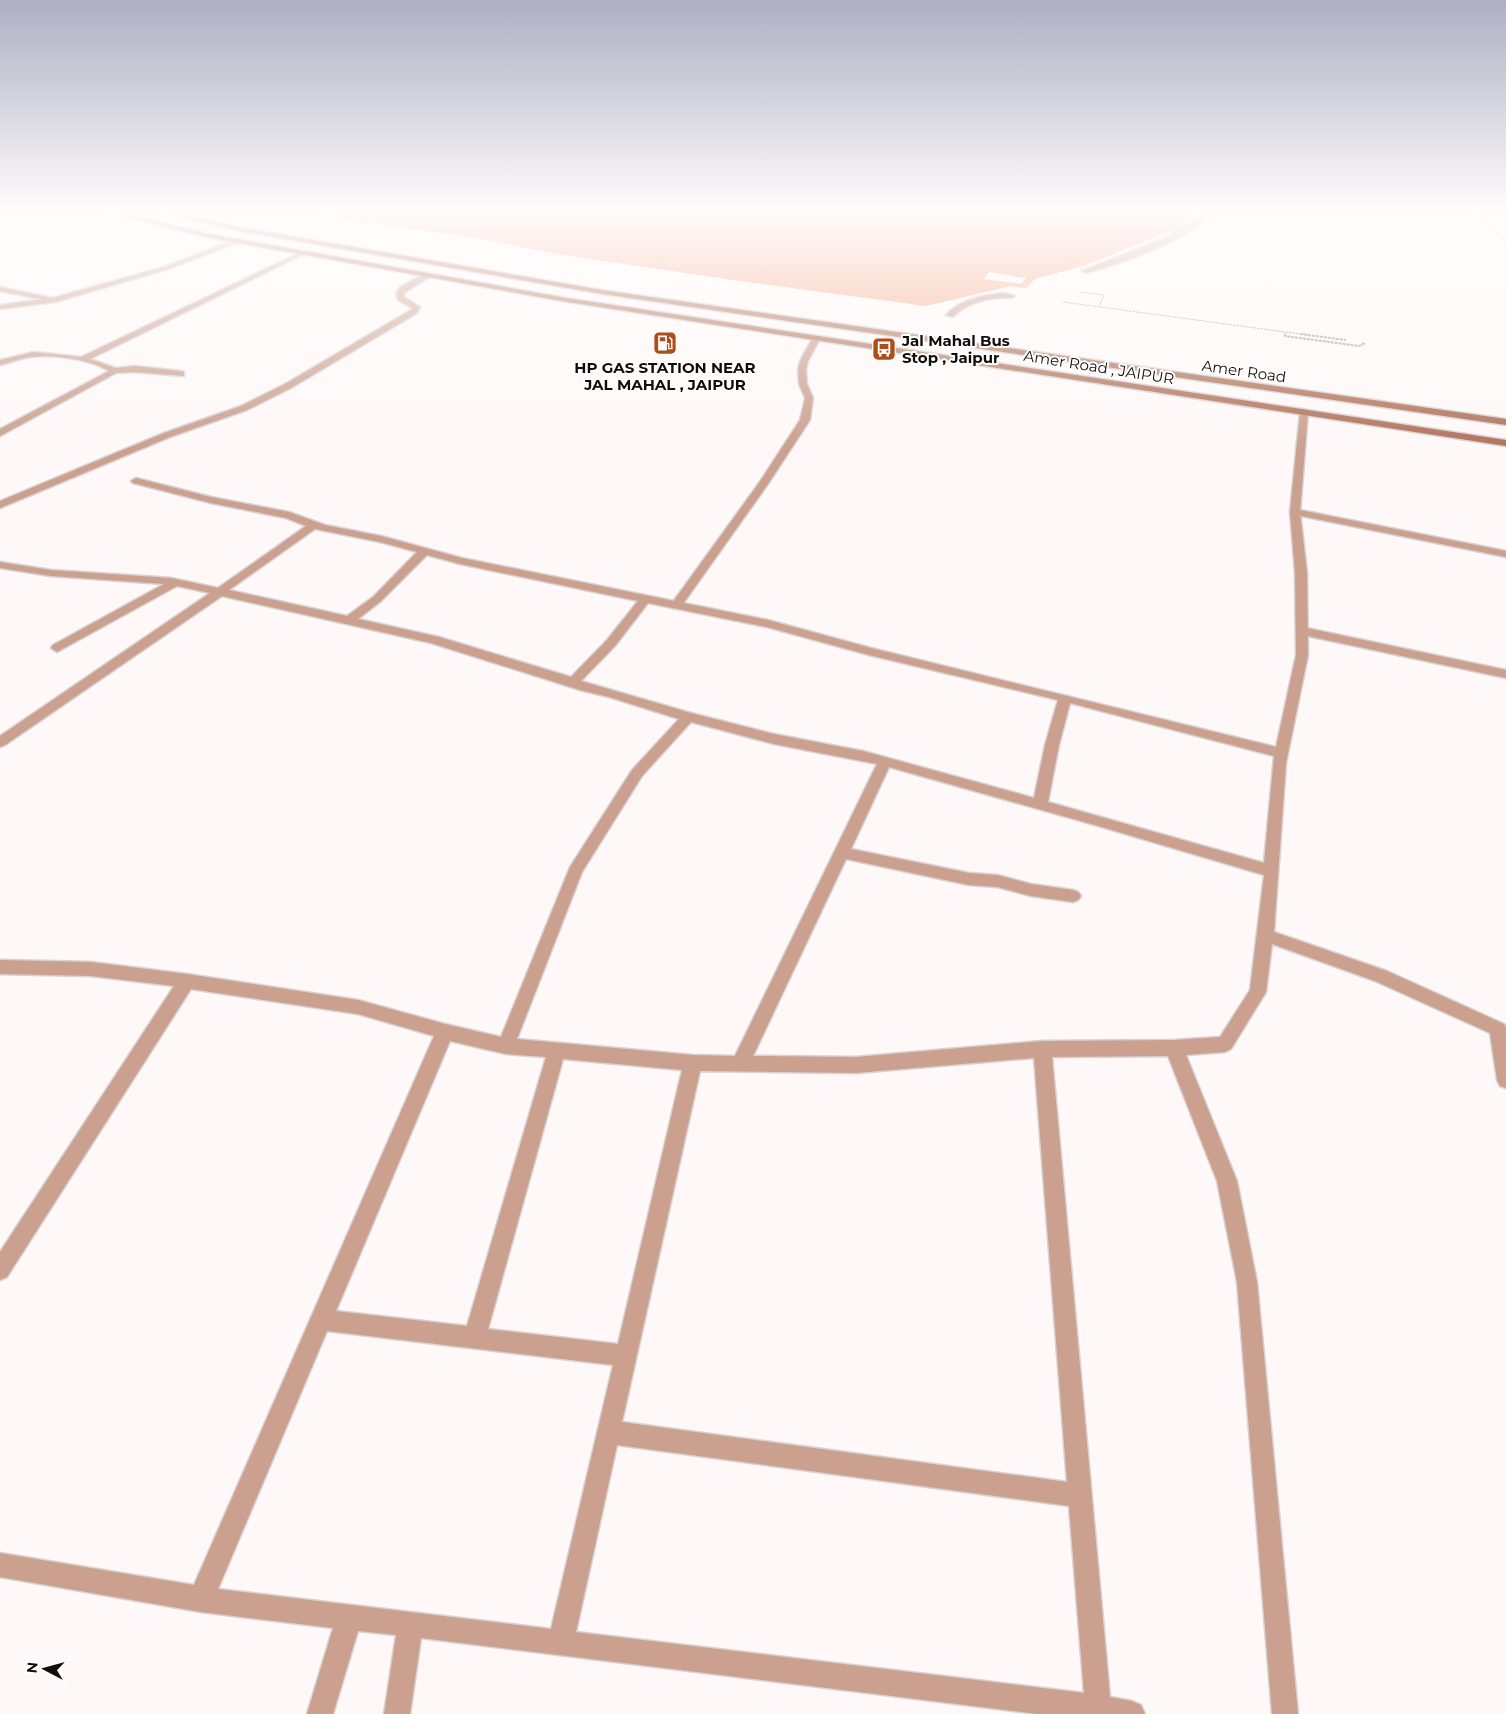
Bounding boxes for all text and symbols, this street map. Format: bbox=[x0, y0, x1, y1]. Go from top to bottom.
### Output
fuel station icon: HP GAS STATION NEAR JAL MAHAL , JAIPUR bbox=[652, 330, 678, 356]
place label: Jal Mahal Bus Stop , Jaipur bbox=[901, 331, 1010, 367]
bus stop icon: Jal Mahal Bus Stop , Jaipur bbox=[871, 336, 897, 362]
street label: Amer Road , JAIPUR bbox=[1022, 346, 1176, 388]
street label: Amer Road bbox=[1201, 356, 1287, 386]
place label: HP GAS STATION NEAR JAL MAHAL , JAIPUR bbox=[574, 358, 756, 394]
north arrow bbox=[20, 1644, 70, 1694]
text: N bbox=[23, 1661, 42, 1674]

